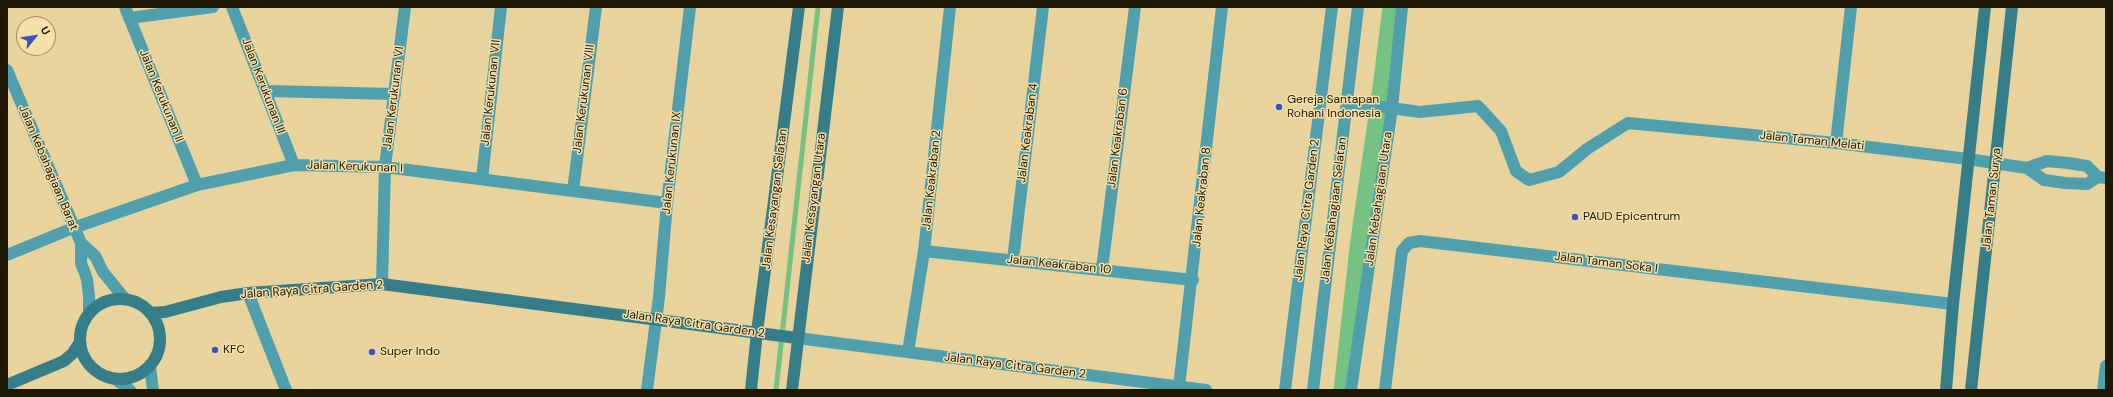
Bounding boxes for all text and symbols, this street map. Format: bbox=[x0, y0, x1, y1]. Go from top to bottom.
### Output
north arrow bbox=[16, 16, 56, 56]
text: U bbox=[38, 24, 53, 37]
street label: Jalan Kerukunan III bbox=[238, 36, 288, 136]
street label: Jalan Kerukunan VII bbox=[478, 39, 504, 147]
street label: Jalan Kerukunan VIII bbox=[570, 44, 598, 154]
street label: Jalan Kerukunan VI bbox=[381, 46, 407, 150]
street label: Jalan Kerukunan II bbox=[136, 48, 186, 144]
street label: Jalan Keakraban 4 bbox=[1015, 82, 1041, 184]
street label: Jalan Keakraban 6 bbox=[1105, 87, 1131, 189]
place label: Gereja Santapan Rohani Indonesia bbox=[1287, 93, 1381, 121]
marker: Gereja Santapan Rohani Indonesia bbox=[1274, 102, 1284, 112]
street label: Jalan Kebahagiaan Barat bbox=[15, 103, 81, 233]
street label: Jalan Kerukunan IX bbox=[659, 111, 685, 215]
street label: Jalan Kesayangan Selatan bbox=[759, 128, 791, 270]
street label: Jalan Taman Melati bbox=[1759, 128, 1865, 154]
street label: Jalan Keakraban 2 bbox=[920, 130, 944, 230]
street label: Jalan Kebahagiaan Utara bbox=[1362, 131, 1396, 267]
street label: Jalan Kesayangan Utara bbox=[799, 132, 829, 264]
street label: Jalan Kebahagiaan Selatan bbox=[1318, 136, 1350, 284]
street label: Jalan Raya Citra Garden 2 bbox=[1291, 138, 1323, 282]
street label: Jalan Keakraban 8 bbox=[1190, 146, 1214, 248]
street label: Jalan Taman Surya bbox=[1979, 147, 2005, 251]
street label: Jalan Kerukunan I bbox=[307, 158, 403, 176]
place label: PAUD Epicentrum bbox=[1583, 210, 1680, 224]
marker: PAUD Epicentrum bbox=[1570, 212, 1580, 222]
street label: Jalan Taman Soka I bbox=[1553, 250, 1659, 276]
street label: Jalan Keakraban 10 bbox=[1006, 252, 1112, 278]
street label: Jalan Raya Citra Garden 2 bbox=[240, 278, 384, 302]
street label: Jalan Raya Citra Garden 2 bbox=[622, 307, 766, 341]
place label: KFC bbox=[223, 343, 245, 357]
marker: KFC bbox=[210, 345, 220, 355]
place label: Super Indo bbox=[380, 345, 440, 359]
marker: Super Indo bbox=[367, 347, 377, 357]
street label: Jalan Raya Citra Garden 2 bbox=[943, 350, 1087, 382]

